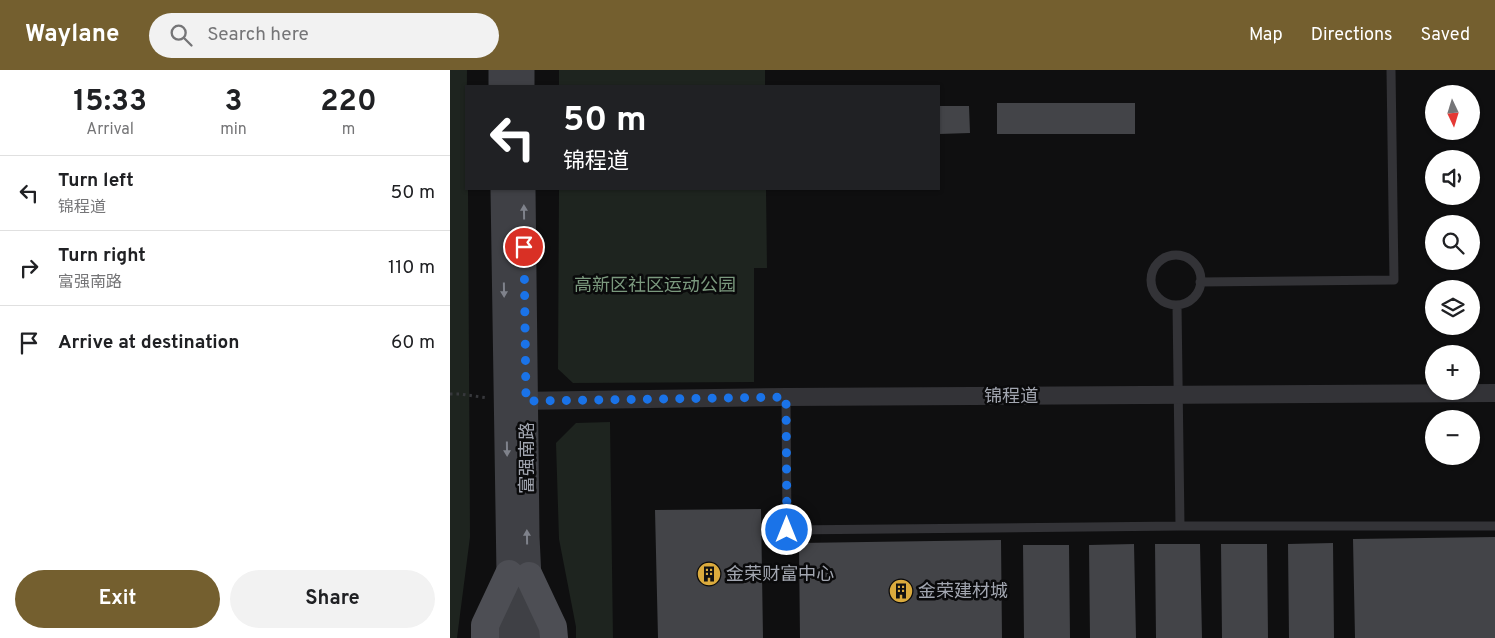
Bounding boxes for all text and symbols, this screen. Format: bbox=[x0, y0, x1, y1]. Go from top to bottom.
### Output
search box bbox=[149, 13, 499, 58]
text: Waylane bbox=[25, 20, 119, 50]
icon: search bbox=[167, 21, 195, 49]
text: Search here bbox=[207, 23, 309, 47]
text: Map bbox=[1249, 24, 1283, 47]
text: Directions bbox=[1311, 24, 1393, 47]
text: Saved bbox=[1421, 24, 1470, 47]
text: 15:33 bbox=[73, 84, 147, 121]
text: 3 bbox=[225, 84, 243, 121]
text: 220 bbox=[320, 84, 377, 121]
north arrow bbox=[1425, 85, 1480, 140]
map controls bbox=[1425, 85, 1480, 465]
text: 50 m bbox=[563, 99, 647, 143]
icon: left bbox=[480, 105, 545, 170]
text: Arrival bbox=[86, 120, 134, 140]
text: min bbox=[220, 120, 247, 140]
text: m bbox=[342, 120, 355, 140]
text: 锦程道 bbox=[563, 149, 629, 176]
button: sound bbox=[1425, 150, 1480, 205]
text: Turn left bbox=[58, 169, 134, 193]
icon: left bbox=[15, 179, 43, 207]
text: 50 m bbox=[390, 181, 435, 205]
text: 锦程道 bbox=[58, 198, 106, 218]
one-way arrow bbox=[520, 204, 528, 220]
button: search bbox=[1425, 215, 1480, 270]
pin bbox=[503, 226, 545, 268]
icon: arrive bbox=[510, 233, 538, 261]
text: Turn right bbox=[58, 244, 146, 268]
icon: right bbox=[15, 254, 43, 282]
text: 110 m bbox=[388, 256, 435, 280]
text: 富强南路 bbox=[58, 273, 122, 293]
park label: 高新区社区运动公园 bbox=[574, 275, 736, 298]
button: layers bbox=[1425, 280, 1480, 335]
one-way arrow bbox=[501, 282, 509, 298]
icon: arrive bbox=[15, 329, 43, 357]
text: Arrive at destination bbox=[58, 331, 239, 355]
text: 60 m bbox=[391, 331, 435, 355]
button: + bbox=[1425, 345, 1480, 400]
street label: 锦程道 bbox=[984, 386, 1038, 409]
button: − bbox=[1425, 410, 1480, 465]
street label: 富强南路 bbox=[517, 422, 540, 494]
one-way arrow bbox=[503, 442, 511, 458]
position arrow bbox=[760, 503, 812, 555]
one-way arrow bbox=[523, 529, 531, 545]
building icon: 金荣财富中心 bbox=[696, 561, 722, 587]
place label: 金荣财富中心 bbox=[726, 564, 834, 587]
button: Exit bbox=[15, 570, 220, 628]
button: Share bbox=[230, 570, 435, 628]
building icon: 金荣建材城 bbox=[888, 578, 914, 604]
place label: 金荣建材城 bbox=[918, 581, 1008, 604]

